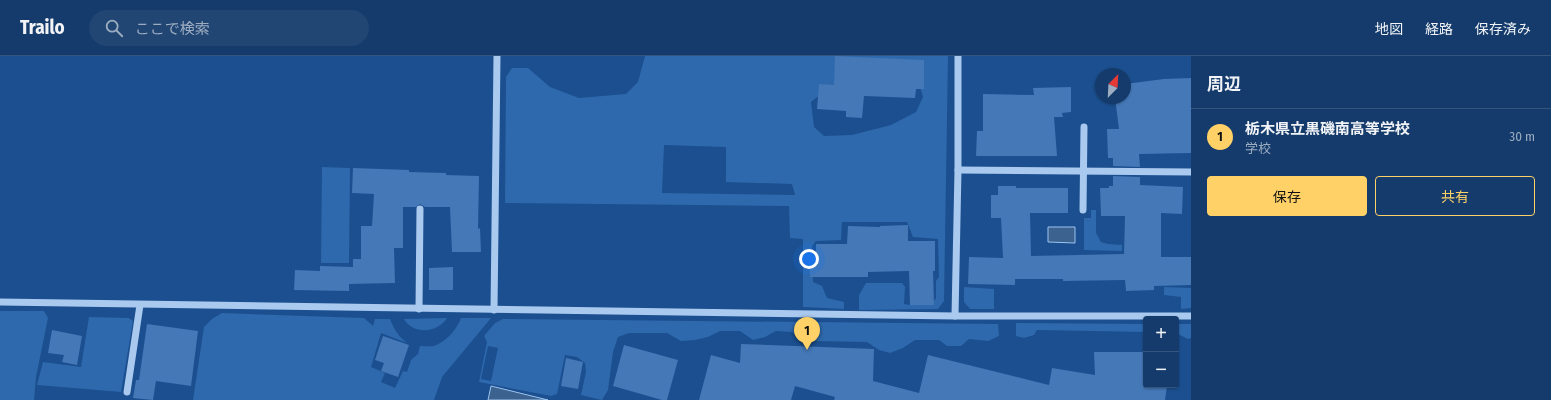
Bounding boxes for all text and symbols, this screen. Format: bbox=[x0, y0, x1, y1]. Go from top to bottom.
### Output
search box bbox=[89, 10, 369, 46]
text: Trailo bbox=[20, 16, 65, 39]
icon: search bbox=[103, 17, 125, 39]
text: ここで検索 bbox=[135, 20, 210, 38]
text: 地図 bbox=[1375, 21, 1403, 38]
text: 経路 bbox=[1425, 21, 1453, 38]
text: 保存済み bbox=[1475, 21, 1531, 38]
north arrow bbox=[1095, 68, 1131, 104]
text: 周辺 bbox=[1207, 74, 1241, 95]
text: 栃木県立黒磯南高等学校 bbox=[1245, 120, 1410, 138]
text: 1 bbox=[1217, 129, 1223, 144]
text: 30 m bbox=[1509, 129, 1535, 144]
text: 学校 bbox=[1245, 141, 1271, 156]
button: 保存 bbox=[1207, 176, 1367, 216]
button: 共有 bbox=[1375, 176, 1535, 216]
your location bbox=[799, 249, 819, 269]
map controls bbox=[1143, 316, 1179, 388]
button: + bbox=[1143, 316, 1179, 352]
pin: 1 bbox=[794, 317, 820, 350]
button: − bbox=[1143, 352, 1179, 388]

